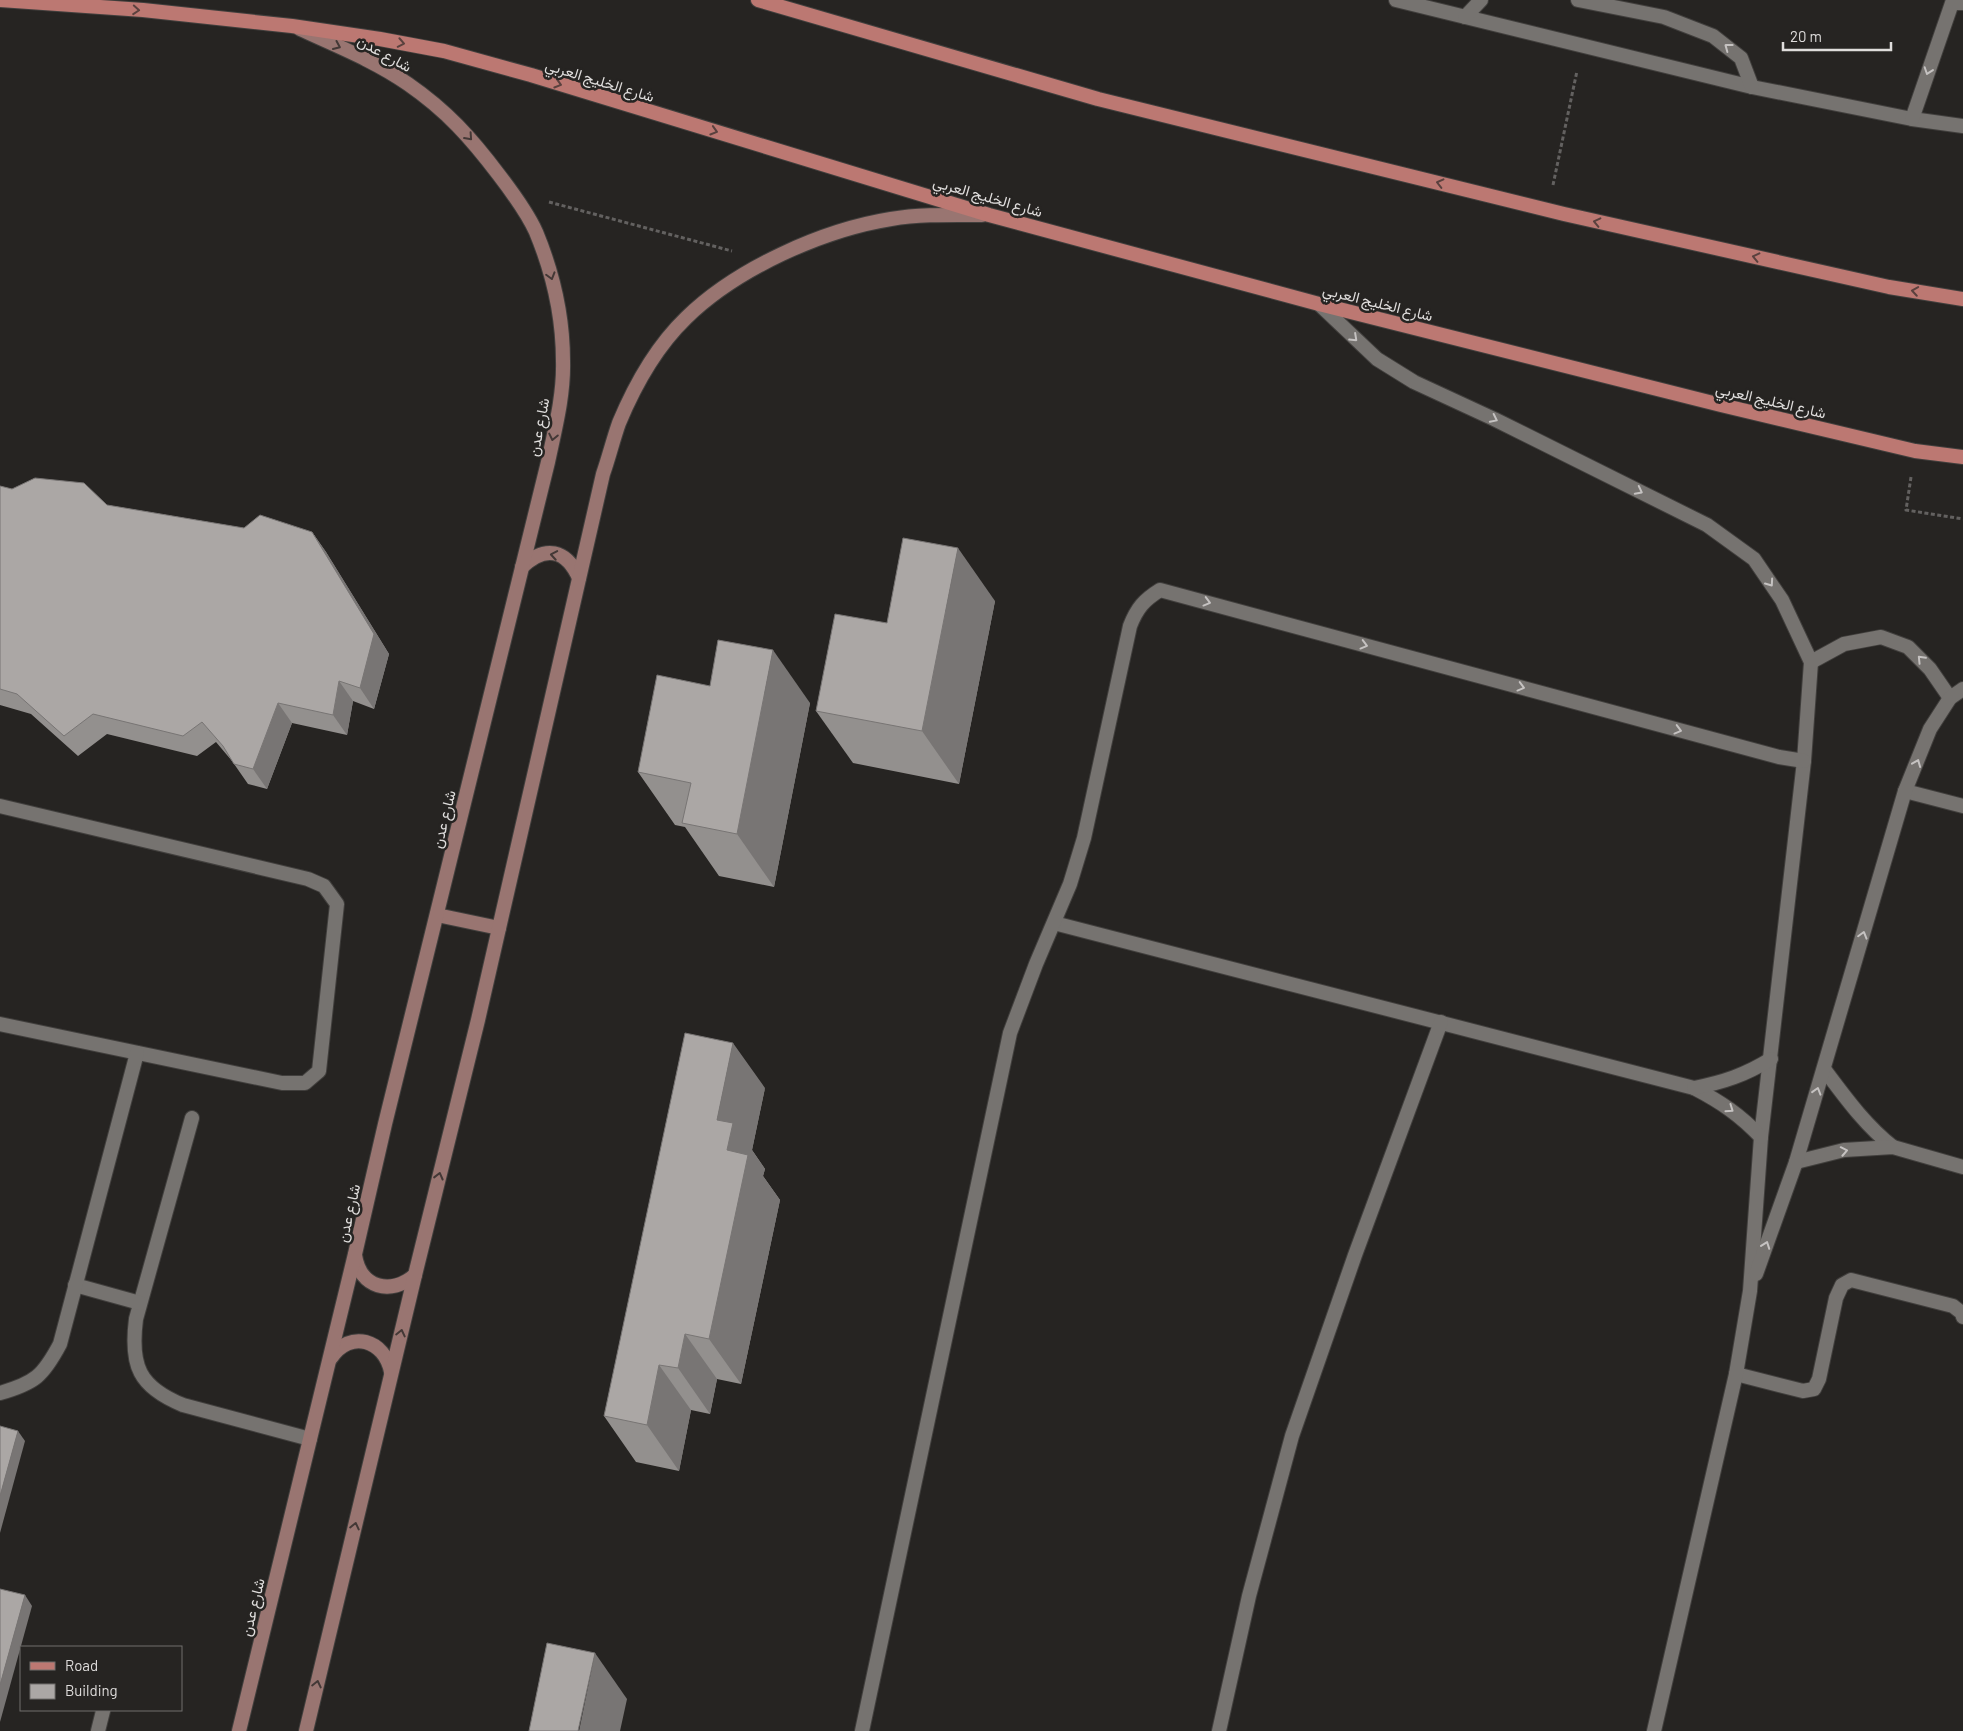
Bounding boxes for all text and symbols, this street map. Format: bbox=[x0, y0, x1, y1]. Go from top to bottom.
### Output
one-way arrow bbox=[132, 4, 140, 15]
scale bar bbox=[1783, 20, 1890, 52]
text: 20 m bbox=[1790, 27, 1822, 45]
street label: شارع عدن bbox=[353, 31, 415, 78]
one-way arrow bbox=[397, 37, 406, 48]
one-way arrow bbox=[332, 40, 341, 50]
one-way arrow bbox=[1725, 45, 1734, 53]
street label: شارع الخليج العربي bbox=[542, 55, 657, 110]
one-way arrow bbox=[1924, 67, 1934, 75]
one-way arrow bbox=[554, 78, 562, 88]
one-way arrow bbox=[709, 125, 717, 135]
one-way arrow bbox=[464, 132, 473, 141]
street label: شارع الخليج العربي bbox=[930, 172, 1045, 225]
one-way arrow bbox=[1435, 178, 1444, 189]
one-way arrow bbox=[1593, 217, 1602, 228]
one-way arrow bbox=[1752, 252, 1760, 263]
one-way arrow bbox=[545, 272, 555, 280]
street label: شارع الخليج العربي bbox=[1320, 280, 1435, 329]
one-way arrow bbox=[1911, 287, 1919, 297]
one-way arrow bbox=[1348, 332, 1357, 341]
street label: شارع الخليج العربي bbox=[1713, 379, 1828, 426]
street label: شارع عدن bbox=[524, 396, 555, 458]
one-way arrow bbox=[1489, 412, 1498, 423]
one-way arrow bbox=[548, 432, 559, 441]
one-way arrow bbox=[1634, 485, 1643, 495]
one-way arrow bbox=[550, 550, 559, 560]
one-way arrow bbox=[1764, 577, 1773, 586]
one-way arrow bbox=[1203, 597, 1211, 607]
one-way arrow bbox=[1360, 639, 1369, 650]
one-way arrow bbox=[1917, 656, 1926, 665]
one-way arrow bbox=[1516, 682, 1524, 692]
one-way arrow bbox=[1673, 724, 1682, 735]
one-way arrow bbox=[1910, 759, 1921, 768]
street label: شارع عدن bbox=[427, 788, 462, 851]
one-way arrow bbox=[1858, 931, 1868, 940]
one-way arrow bbox=[1812, 1087, 1822, 1095]
one-way arrow bbox=[1724, 1103, 1734, 1112]
one-way arrow bbox=[1839, 1146, 1848, 1156]
one-way arrow bbox=[434, 1172, 444, 1180]
street label: شارع عدن bbox=[333, 1182, 366, 1245]
one-way arrow bbox=[1760, 1241, 1770, 1250]
one-way arrow bbox=[395, 1329, 406, 1338]
one-way arrow bbox=[349, 1521, 360, 1530]
street label: شارع عدن bbox=[236, 1576, 271, 1639]
legend bbox=[20, 1646, 182, 1711]
text: Road bbox=[65, 1656, 98, 1674]
one-way arrow bbox=[311, 1679, 322, 1688]
text: Building bbox=[65, 1681, 118, 1699]

